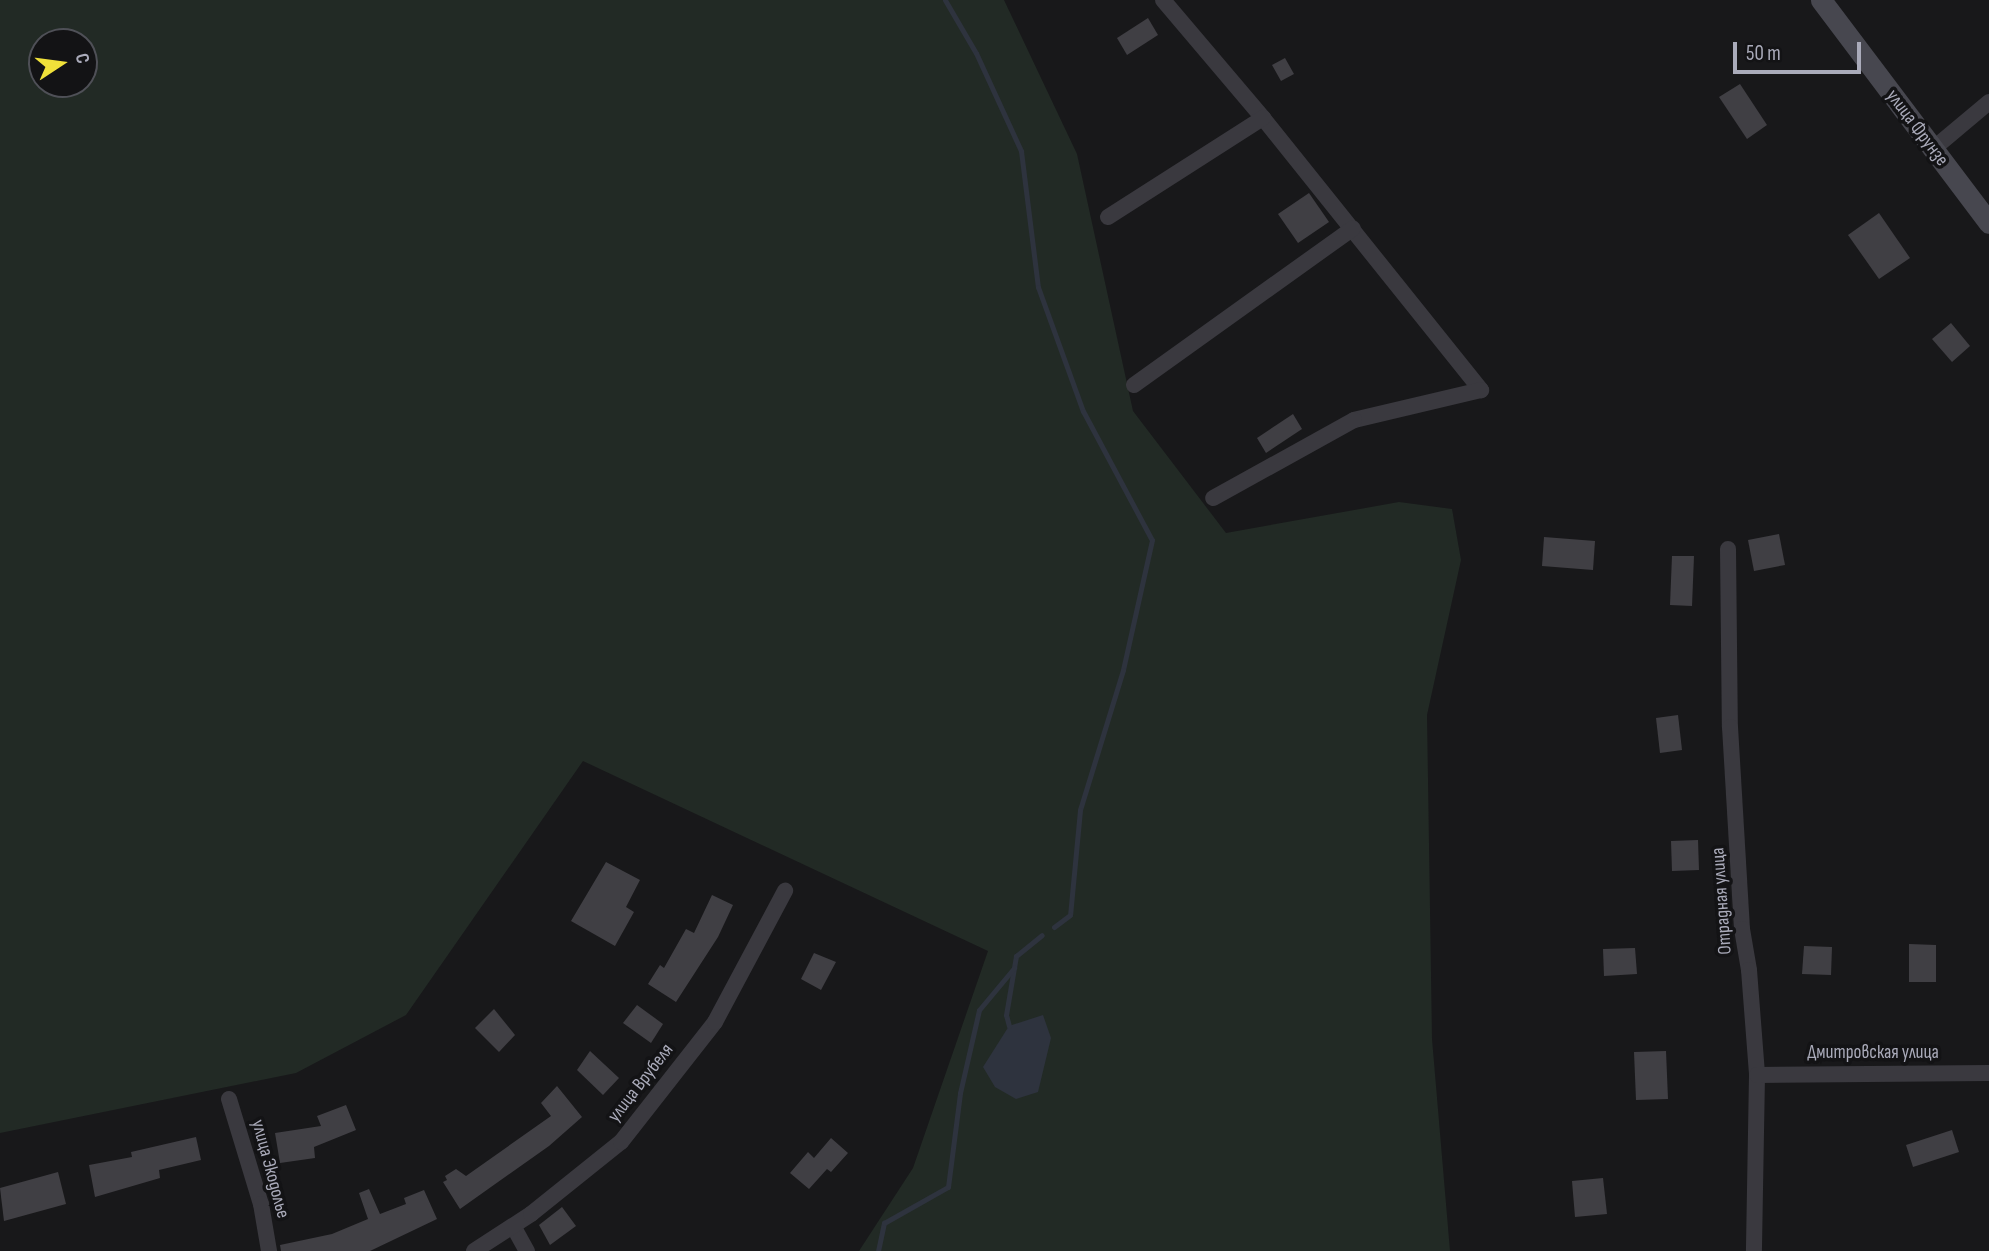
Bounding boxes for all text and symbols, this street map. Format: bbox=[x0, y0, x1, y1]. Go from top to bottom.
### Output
north arrow bbox=[28, 28, 98, 98]
scale bar bbox=[1737, 28, 1865, 72]
text: 50 m bbox=[1746, 41, 1781, 66]
text: С bbox=[70, 51, 94, 66]
street label: улица Фрунзе bbox=[1881, 85, 1953, 171]
street label: Отрадная улица bbox=[1707, 847, 1737, 955]
street label: улица Врубеля bbox=[603, 1039, 679, 1127]
street label: Дмитровская улица bbox=[1807, 1042, 1939, 1064]
street label: улица Экодолье bbox=[246, 1117, 294, 1221]

